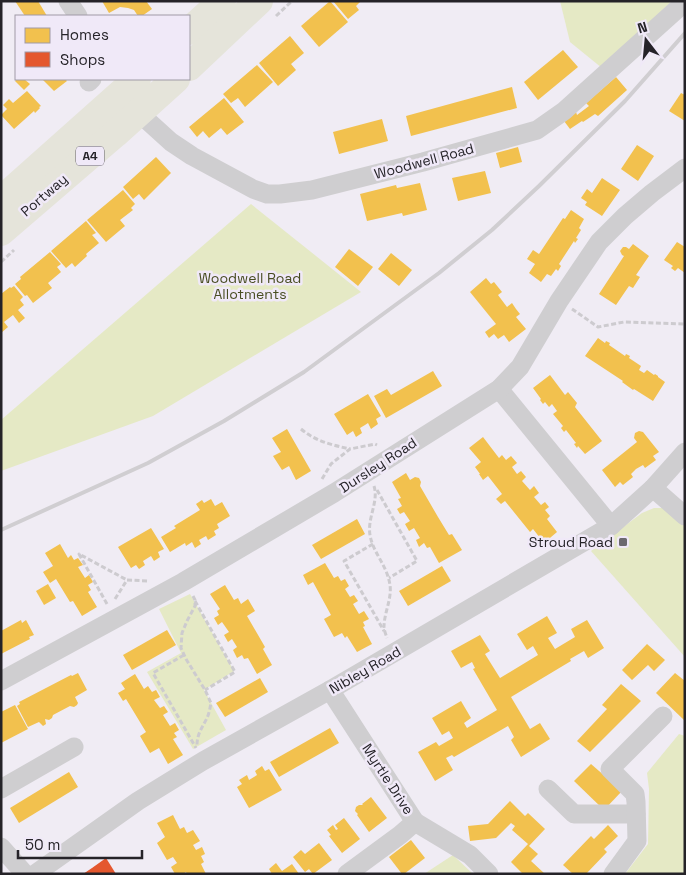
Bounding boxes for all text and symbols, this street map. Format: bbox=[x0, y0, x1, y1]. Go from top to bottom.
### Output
legend bbox=[15, 15, 190, 80]
north arrow bbox=[621, 15, 671, 65]
text: N bbox=[635, 18, 649, 37]
text: Homes bbox=[60, 25, 109, 44]
text: Shops bbox=[60, 50, 105, 69]
street label: Woodwell Road bbox=[372, 139, 476, 183]
road number: A4 bbox=[76, 146, 104, 166]
street label: Portway bbox=[17, 170, 71, 220]
park label: Woodwell Road Allotments bbox=[199, 269, 301, 303]
street label: Dursley Road bbox=[336, 433, 420, 497]
place label: Stroud Road bbox=[529, 533, 613, 551]
marker: Stroud Road bbox=[617, 536, 629, 548]
street label: Nibley Road bbox=[326, 642, 404, 698]
street label: Myrtle Drive bbox=[358, 740, 418, 818]
scale bar bbox=[18, 828, 141, 860]
text: 50 m bbox=[25, 835, 60, 854]

